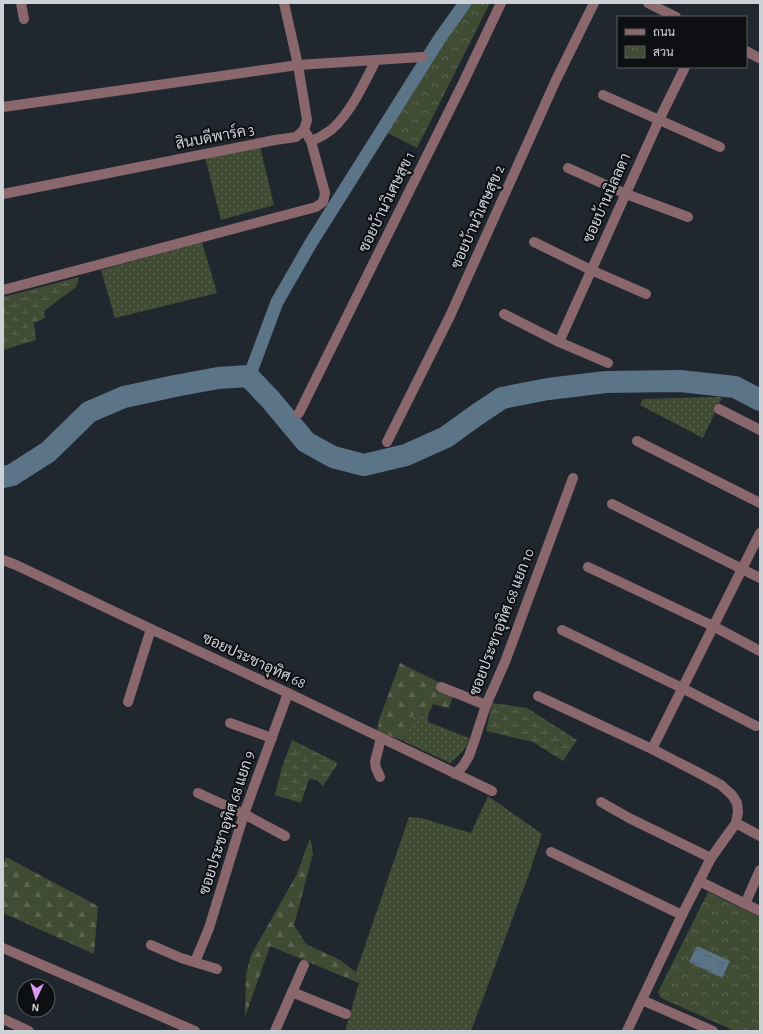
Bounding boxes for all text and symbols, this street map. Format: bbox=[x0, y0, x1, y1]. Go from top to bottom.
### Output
legend bbox=[617, 16, 747, 68]
text: ถนน bbox=[653, 26, 676, 38]
text: สวน bbox=[653, 46, 674, 58]
street label: สินบดีพาร์ค 3 bbox=[174, 119, 256, 152]
street label: ซอยบ้านวิเศษสุข 1 bbox=[353, 148, 421, 256]
street label: ซอยบ้านนิลลดา bbox=[578, 150, 633, 245]
street label: ซอยบ้านวิเศษสุข 2 bbox=[446, 162, 510, 272]
street label: ซอยประชาอุทิศ 68 แยก 10 bbox=[465, 546, 540, 699]
street label: ซอยประชาอุทิศ 68 bbox=[199, 629, 309, 694]
street label: ซอยประชาอุทิศ 68 แยก 9 bbox=[195, 749, 260, 898]
north arrow bbox=[16, 978, 56, 1018]
text: N bbox=[31, 1002, 40, 1013]

